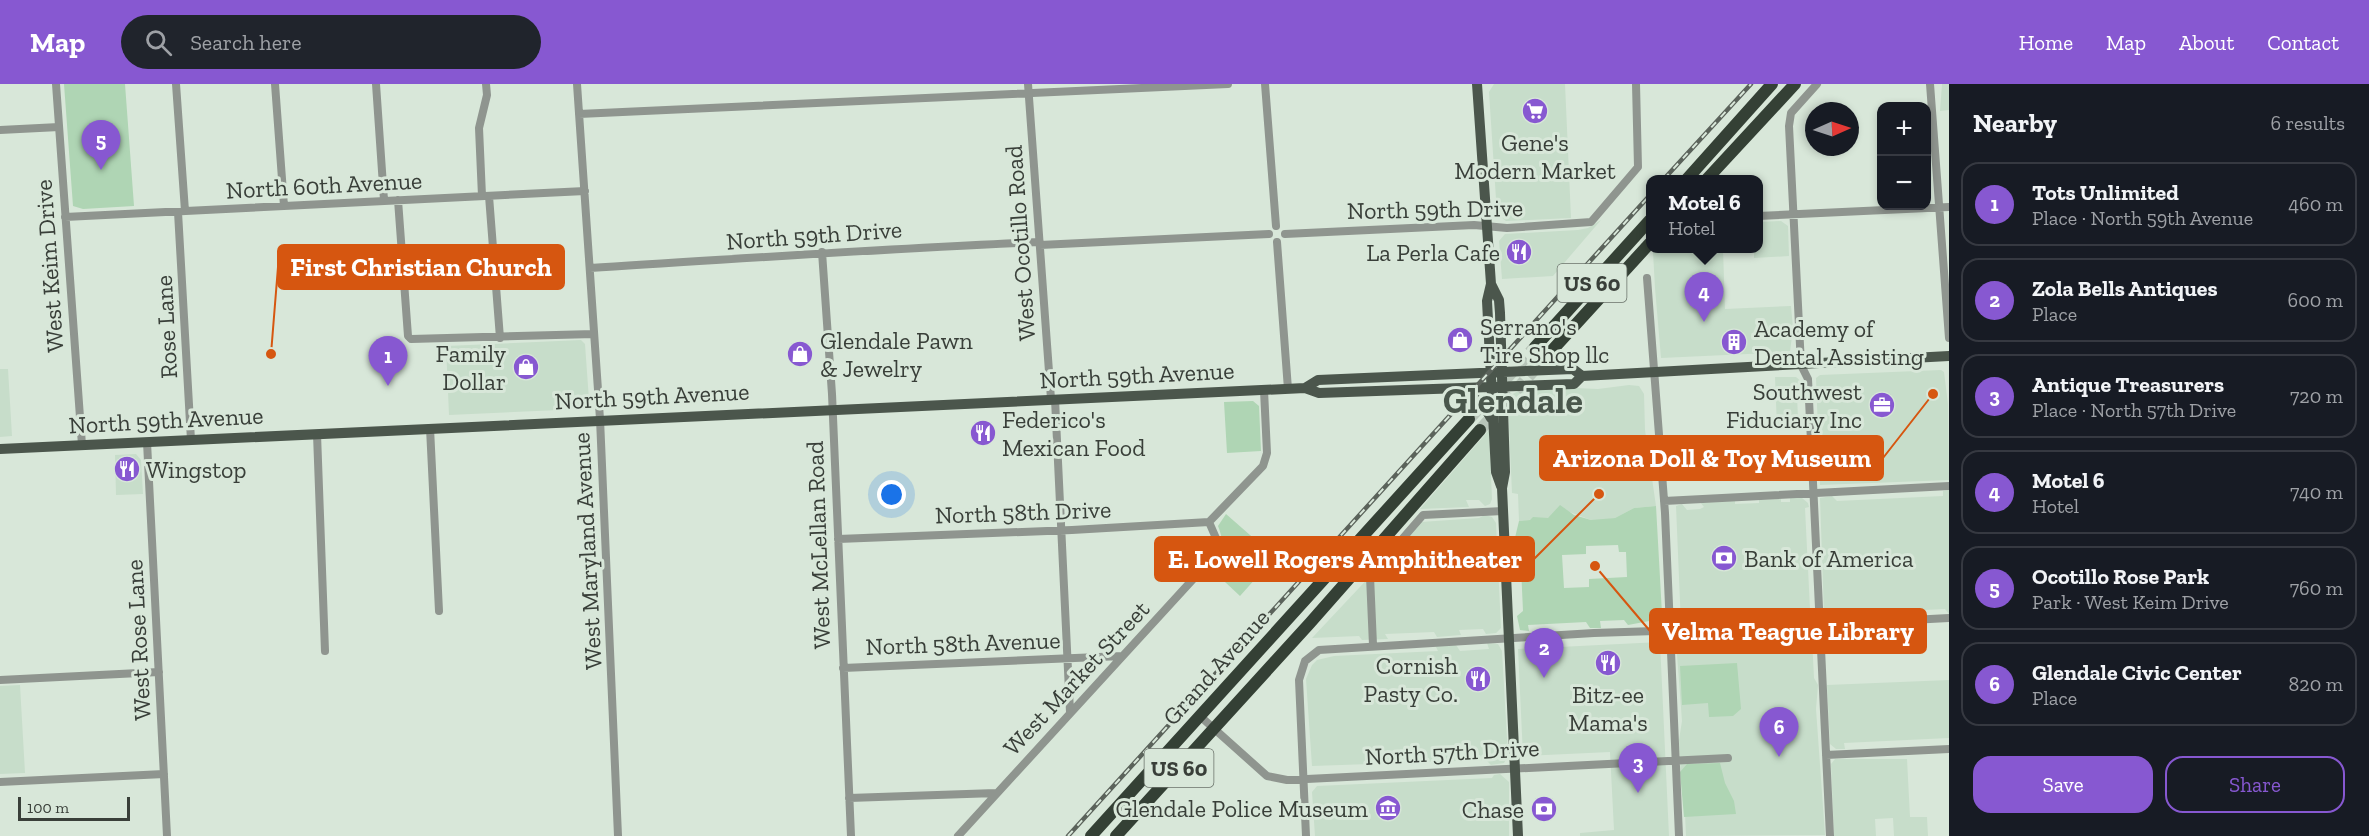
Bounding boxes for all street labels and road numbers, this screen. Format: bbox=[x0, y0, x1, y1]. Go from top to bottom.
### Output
street label: West Ocotillo Road bbox=[999, 144, 1041, 342]
street label: North 60th Avenue bbox=[225, 165, 423, 205]
street label: West Keim Drive bbox=[28, 179, 70, 353]
street label: North 59th Drive bbox=[1347, 193, 1523, 225]
street label: North 59th Drive bbox=[725, 214, 903, 256]
road number: US 60 bbox=[1558, 264, 1626, 302]
street label: Rose Lane bbox=[149, 274, 183, 380]
street label: North 59th Avenue bbox=[1039, 355, 1235, 395]
street label: North 59th Avenue bbox=[554, 376, 750, 416]
street label: North 59th Avenue bbox=[68, 400, 264, 440]
street label: West Maryland Avenue bbox=[566, 432, 608, 670]
street label: West McLellan Road bbox=[800, 440, 836, 650]
street label: North 58th Drive bbox=[934, 494, 1112, 530]
street label: West Rose Lane bbox=[119, 559, 157, 721]
street label: West Market Street bbox=[997, 595, 1155, 761]
street label: Grand Avenue bbox=[1156, 603, 1276, 731]
street label: North 58th Avenue bbox=[865, 625, 1061, 661]
street label: North 57th Drive bbox=[1364, 733, 1540, 771]
road number: US 60 bbox=[1144, 749, 1214, 787]

